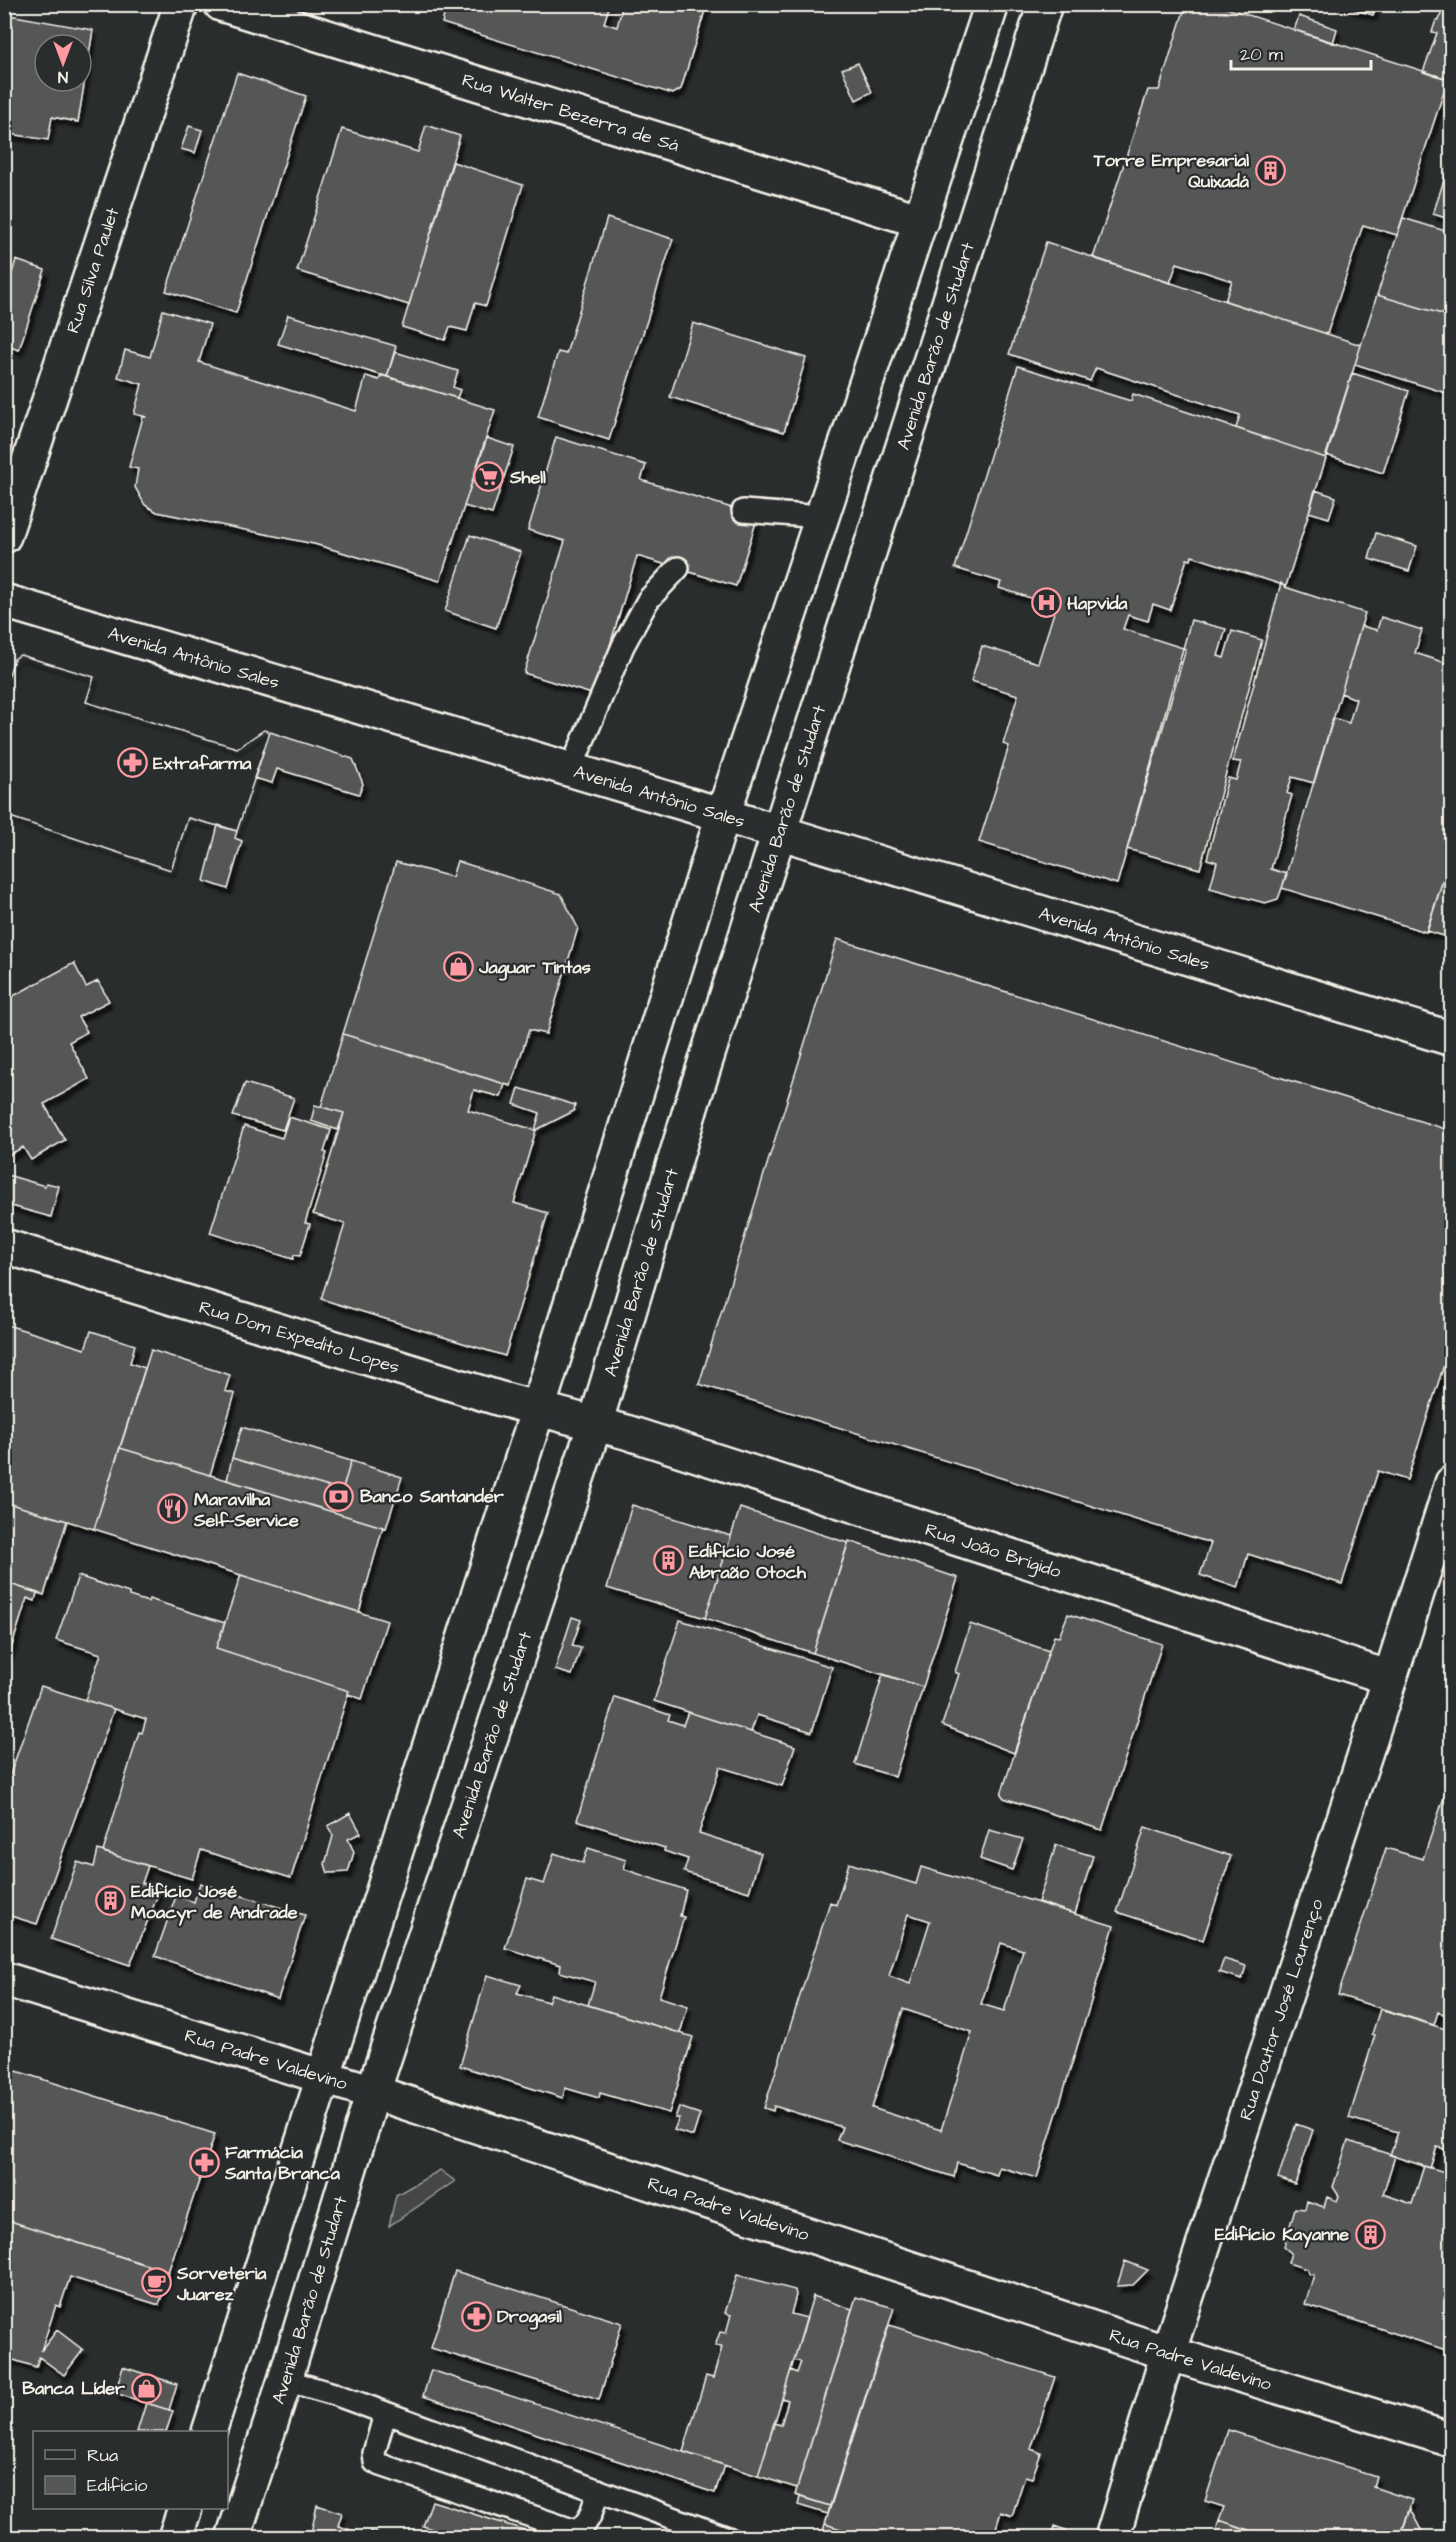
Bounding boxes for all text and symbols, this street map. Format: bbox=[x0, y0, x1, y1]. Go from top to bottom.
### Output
north arrow bbox=[33, 33, 93, 93]
scale bar bbox=[1231, 33, 1370, 71]
text: 20 m bbox=[1240, 42, 1283, 67]
text: N bbox=[58, 66, 68, 88]
street label: Rua Walter Bezerra de Sá bbox=[459, 67, 682, 158]
place label: Torre Empresarial Quixadá bbox=[1093, 148, 1250, 194]
building icon: Torre Empresarial Quixadá bbox=[1254, 154, 1286, 186]
street label: Rua Silva Paulet bbox=[60, 204, 126, 337]
street label: Avenida Barão de Studart bbox=[891, 239, 981, 453]
supermarket icon: Shell bbox=[473, 461, 505, 493]
place label: Shell bbox=[509, 465, 546, 490]
hospital icon: Hapvida bbox=[1030, 587, 1062, 619]
place label: Hapvida bbox=[1067, 591, 1128, 616]
street label: Avenida Antônio Sales bbox=[105, 621, 282, 695]
street label: Avenida Barão de Studart bbox=[742, 701, 832, 916]
pharmacy icon: Extrafarma bbox=[116, 747, 148, 779]
place label: Extrafarma bbox=[153, 751, 252, 776]
street label: Avenida Antônio Sales bbox=[571, 759, 748, 834]
street label: Avenida Antônio Sales bbox=[1036, 901, 1213, 977]
shop icon: Jaguar Tintas bbox=[442, 951, 474, 983]
place label: Jaguar Tintas bbox=[478, 955, 591, 981]
street label: Avenida Barão de Studart bbox=[598, 1165, 685, 1379]
street label: Rua Dom Expedito Lopes bbox=[196, 1295, 402, 1380]
bank icon: Banco Santander bbox=[323, 1480, 355, 1512]
place label: Banco Santander bbox=[360, 1484, 504, 1509]
place label: Maravilha Self-Service bbox=[193, 1487, 299, 1533]
restaurant icon: Maravilha Self-Service bbox=[157, 1493, 189, 1525]
street label: Rua João Brígido bbox=[922, 1517, 1064, 1584]
place label: Edifício José Abraão Otoch bbox=[689, 1539, 807, 1585]
building icon: Edifício José Abraão Otoch bbox=[652, 1545, 684, 1577]
street label: Avenida Barão de Studart bbox=[446, 1628, 538, 1841]
place label: Edifício José Moacyr de Andrade bbox=[131, 1879, 298, 1926]
building icon: Edifício José Moacyr de Andrade bbox=[94, 1885, 126, 1917]
street label: Rua Doutor José Lourenço bbox=[1233, 1896, 1330, 2123]
street label: Rua Padre Valdevino bbox=[182, 2023, 350, 2096]
place label: Farmácia Santa Branca bbox=[224, 2140, 341, 2186]
pharmacy icon: Farmácia Santa Branca bbox=[188, 2146, 220, 2178]
street label: Rua Padre Valdevino bbox=[644, 2171, 812, 2247]
street label: Avenida Barão de Studart bbox=[266, 2192, 354, 2407]
building icon: Edifício Kayanne bbox=[1354, 2218, 1386, 2250]
place label: Edifício Kayanne bbox=[1215, 2222, 1349, 2248]
place label: Sorveteria Juarez bbox=[176, 2261, 267, 2307]
cafe icon: Sorveteria Juarez bbox=[140, 2267, 172, 2299]
pharmacy icon: Drogasil bbox=[460, 2300, 492, 2332]
place label: Drogasil bbox=[497, 2304, 562, 2330]
street label: Rua Padre Valdevino bbox=[1106, 2323, 1274, 2397]
shop icon: Banca Líder bbox=[130, 2372, 162, 2404]
place label: Banca Líder bbox=[22, 2376, 125, 2401]
legend bbox=[33, 2431, 228, 2509]
text: Rua bbox=[87, 2443, 118, 2468]
text: Edifício bbox=[87, 2473, 147, 2498]

